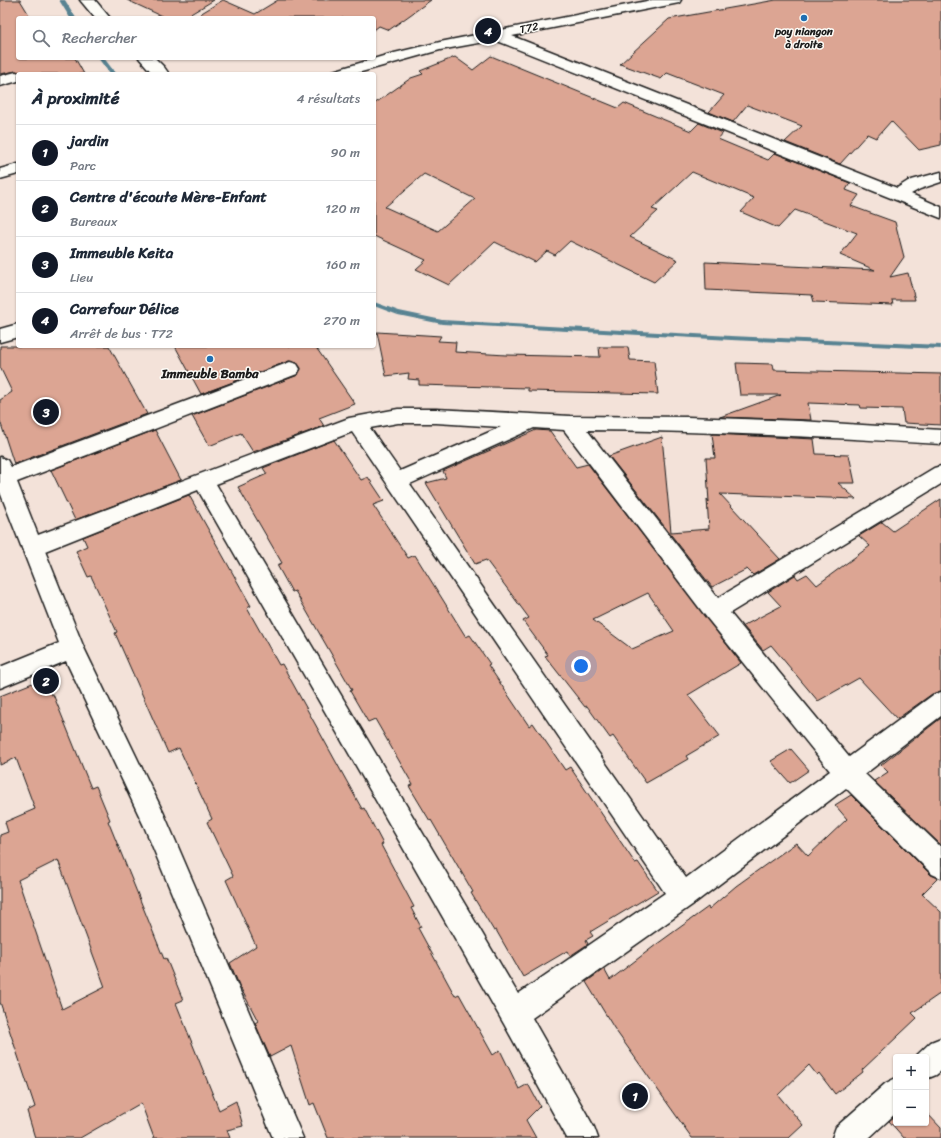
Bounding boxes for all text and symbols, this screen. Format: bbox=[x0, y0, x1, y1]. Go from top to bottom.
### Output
marker: poy niangon à droite bbox=[799, 13, 809, 23]
search box bbox=[16, 16, 376, 60]
pin: 4 bbox=[475, 16, 501, 46]
street label: T72 bbox=[518, 17, 541, 39]
place label: poy niangon à droite bbox=[774, 22, 833, 54]
text: Rechercher bbox=[62, 25, 137, 51]
icon: search bbox=[30, 27, 52, 49]
text: À proximité bbox=[32, 83, 119, 113]
text: 4 résultats bbox=[297, 87, 360, 110]
text: jardin bbox=[70, 128, 109, 154]
text: 1 bbox=[42, 141, 48, 164]
text: 90 m bbox=[330, 141, 360, 164]
text: Parc bbox=[70, 154, 96, 177]
text: Centre d'écoute Mère-Enfant bbox=[70, 184, 267, 210]
text: 2 bbox=[41, 197, 49, 220]
text: 120 m bbox=[325, 197, 360, 220]
text: Bureaux bbox=[70, 210, 117, 233]
text: Immeuble Keita bbox=[70, 240, 173, 266]
text: 3 bbox=[41, 253, 49, 276]
text: 160 m bbox=[325, 253, 360, 276]
text: Lieu bbox=[70, 266, 93, 289]
text: Carrefour Délice bbox=[70, 296, 179, 322]
text: 4 bbox=[41, 309, 49, 332]
text: 270 m bbox=[323, 309, 360, 332]
text: Arrêt de bus · T72 bbox=[70, 322, 173, 345]
marker: Immeuble Bamba bbox=[205, 354, 215, 364]
place label: Immeuble Bamba bbox=[160, 362, 259, 385]
pin: 3 bbox=[33, 397, 59, 427]
your location bbox=[571, 656, 591, 676]
pin: 2 bbox=[33, 666, 59, 696]
map controls bbox=[893, 1054, 929, 1126]
button: + bbox=[893, 1054, 929, 1090]
pin: 1 bbox=[622, 1081, 648, 1111]
button: − bbox=[893, 1090, 929, 1126]

